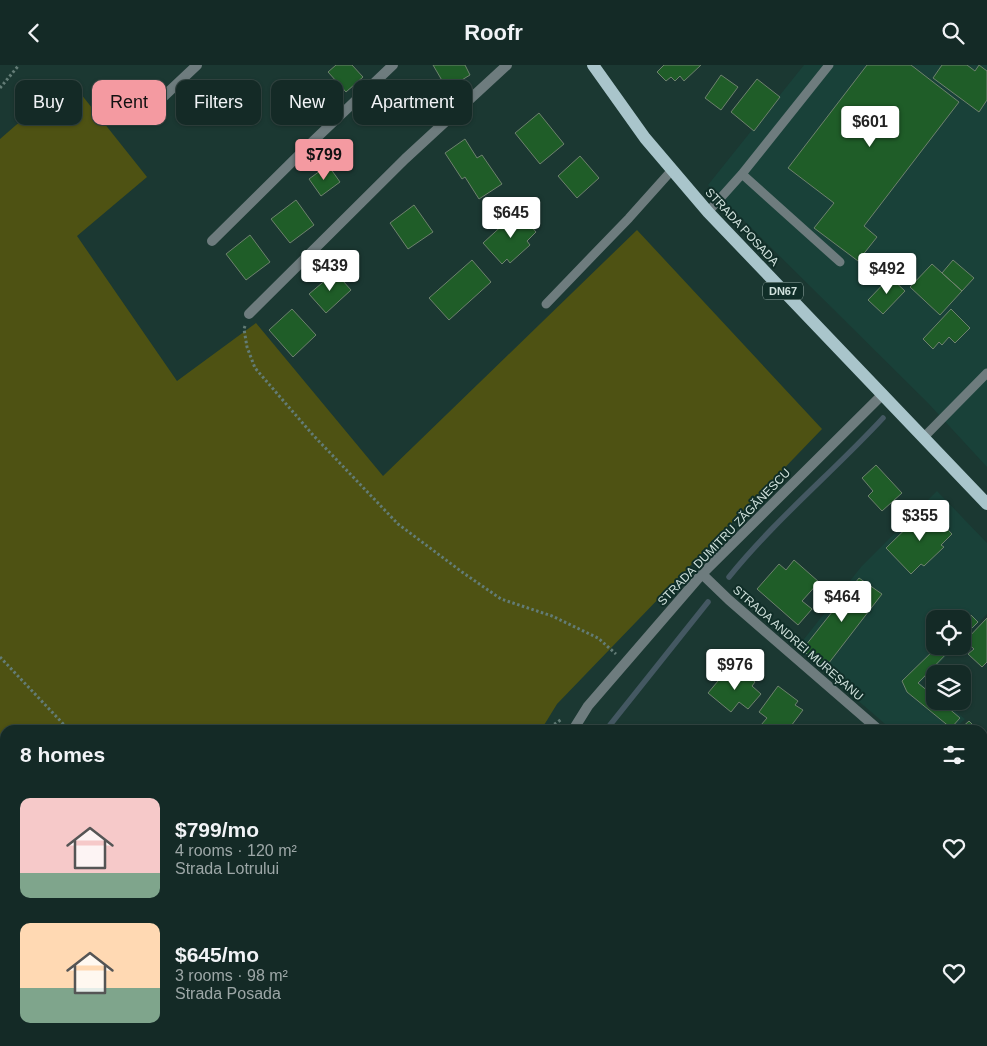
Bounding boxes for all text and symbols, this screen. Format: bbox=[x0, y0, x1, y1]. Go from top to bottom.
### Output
icon: back bbox=[20, 19, 48, 47]
icon: search bbox=[939, 19, 967, 47]
text: Roofr bbox=[464, 20, 523, 45]
chip: Buy bbox=[15, 80, 82, 125]
chip: Rent bbox=[92, 80, 166, 125]
chip: Filters bbox=[176, 80, 261, 125]
chip: New bbox=[271, 80, 343, 125]
chip: Apartment bbox=[353, 80, 472, 125]
pin: $601 bbox=[840, 106, 900, 148]
text: $601 bbox=[852, 113, 888, 130]
pin: $799 bbox=[294, 139, 354, 181]
text: $799 bbox=[306, 146, 342, 163]
street label: STRADA POSADA bbox=[702, 185, 782, 269]
pin: $645 bbox=[481, 197, 541, 239]
text: $645 bbox=[493, 204, 529, 221]
pin: $439 bbox=[300, 249, 360, 292]
pin: $492 bbox=[857, 253, 917, 295]
text: $439 bbox=[312, 257, 348, 274]
text: $492 bbox=[869, 260, 905, 277]
road number: DN67 bbox=[763, 283, 803, 300]
street label: STRADA DUMITRU ZĂGĂNESCU bbox=[654, 465, 793, 608]
pin: $355 bbox=[890, 499, 950, 542]
text: $355 bbox=[902, 507, 938, 524]
pin: $464 bbox=[812, 581, 872, 623]
street label: STRADA ANDREI MUREȘANU bbox=[730, 583, 866, 703]
text: $464 bbox=[824, 588, 860, 605]
map controls bbox=[926, 610, 971, 710]
button: locate bbox=[926, 610, 971, 655]
pin: $976 bbox=[705, 649, 765, 691]
text: $976 bbox=[717, 656, 753, 673]
button: layers bbox=[926, 665, 971, 710]
icon: filters bbox=[940, 741, 968, 769]
text: 8 homes bbox=[20, 743, 105, 766]
icon: home bbox=[60, 818, 120, 878]
text: $799/mo bbox=[175, 818, 259, 841]
icon: heart bbox=[940, 834, 968, 862]
text: 4 rooms · 120 m² bbox=[175, 842, 297, 859]
text: Strada Lotrului bbox=[175, 860, 279, 877]
icon: home bbox=[60, 943, 120, 1003]
text: $645/mo bbox=[175, 943, 259, 966]
icon: heart bbox=[940, 959, 968, 987]
text: 3 rooms · 98 m² bbox=[175, 967, 288, 984]
text: Strada Posada bbox=[175, 985, 281, 1002]

